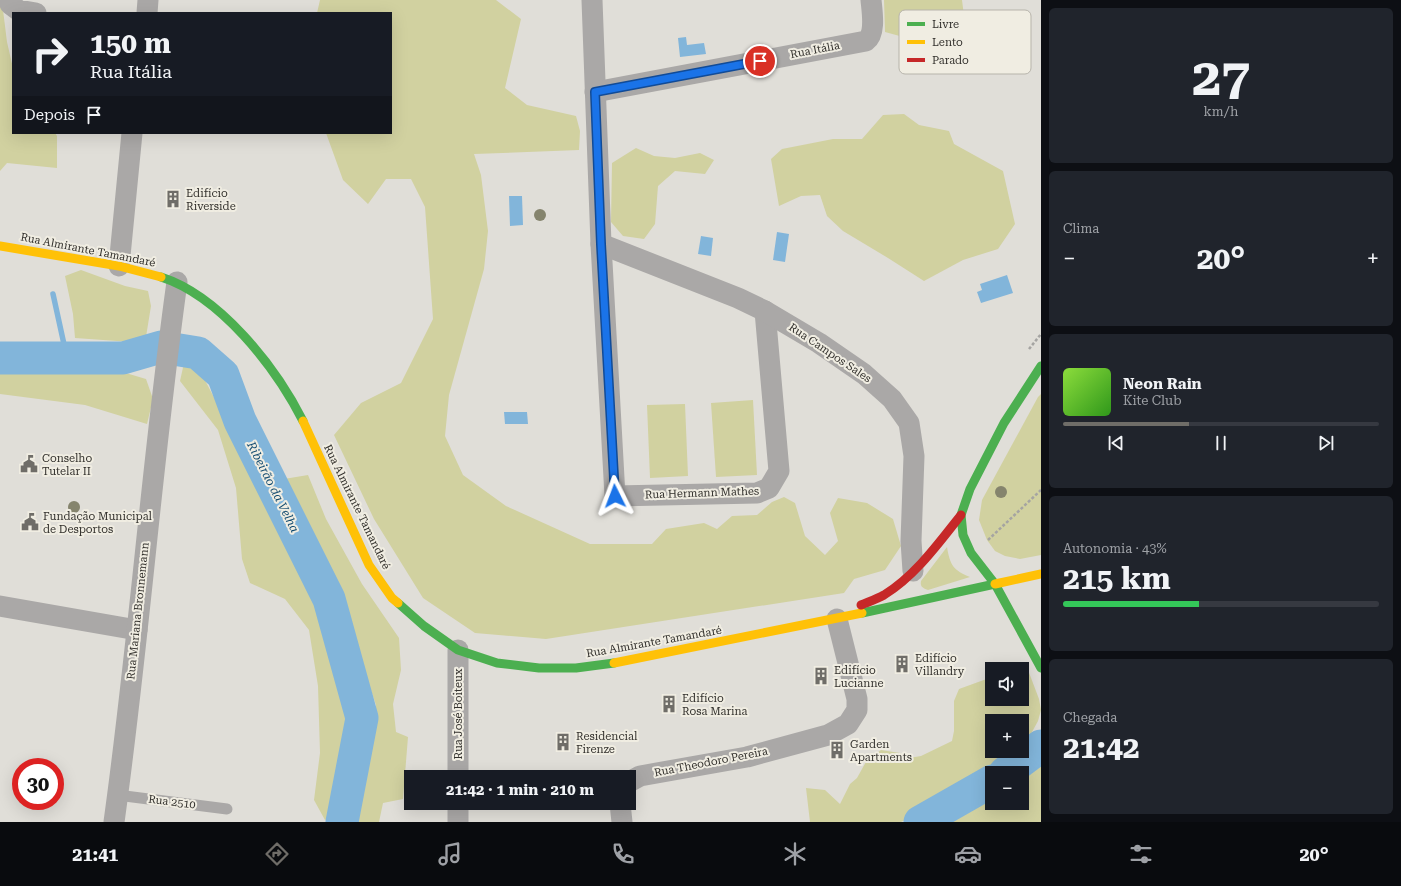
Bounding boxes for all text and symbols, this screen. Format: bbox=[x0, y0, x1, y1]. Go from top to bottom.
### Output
legend bbox=[899, 10, 1031, 74]
text: Livre bbox=[932, 18, 959, 31]
text: 150 m bbox=[90, 27, 171, 60]
icon: right bbox=[24, 28, 76, 80]
text: Lento bbox=[932, 36, 963, 49]
street label: Rua Itália bbox=[789, 39, 841, 61]
pin bbox=[743, 44, 777, 78]
text: 27 bbox=[1192, 47, 1250, 108]
icon: arrive bbox=[749, 50, 771, 72]
text: Parado bbox=[932, 54, 969, 67]
text: Rua Itália bbox=[90, 61, 172, 82]
icon: arrive bbox=[83, 104, 105, 126]
text: km/h bbox=[1204, 104, 1238, 119]
text: Depois bbox=[24, 106, 75, 124]
place label: Edifício Riverside bbox=[186, 187, 236, 213]
building icon: Edifício Riverside bbox=[163, 189, 183, 209]
text: Clima bbox=[1063, 221, 1099, 236]
street label: Rua Almirante Tamandaré bbox=[19, 231, 157, 269]
text: 20° bbox=[1197, 241, 1245, 276]
text: − bbox=[1063, 246, 1075, 271]
text: + bbox=[1367, 246, 1379, 271]
street label: Rua Campos Sales bbox=[786, 321, 874, 385]
text: Neon Rain bbox=[1123, 375, 1202, 393]
text: Kite Club bbox=[1123, 393, 1182, 408]
icon: previous bbox=[1105, 432, 1127, 454]
icon: pause bbox=[1210, 432, 1232, 454]
icon: next bbox=[1315, 432, 1337, 454]
water label: Ribeirão da Velha bbox=[244, 438, 302, 535]
street label: Rua Almirante Tamandaré bbox=[321, 442, 393, 572]
place label: Conselho Tutelar II bbox=[42, 452, 92, 478]
public building icon: Conselho Tutelar II bbox=[19, 454, 39, 474]
position arrow bbox=[594, 475, 636, 517]
street label: Rua Hermann Mathes bbox=[645, 485, 759, 501]
place label: Fundação Municipal de Desportos bbox=[43, 510, 153, 536]
public building icon: Fundação Municipal de Desportos bbox=[20, 512, 40, 532]
text: Autonomia · 43% bbox=[1063, 541, 1167, 556]
street label: Rua Mariana Bronnemann bbox=[124, 542, 152, 680]
text: 215 km bbox=[1063, 561, 1171, 596]
street label: Rua Almirante Tamandaré bbox=[585, 624, 723, 660]
place label: Edifício Villandry bbox=[915, 652, 965, 678]
building icon: Edifício Villandry bbox=[892, 654, 912, 674]
map controls bbox=[985, 662, 1029, 810]
button: sound bbox=[985, 662, 1029, 706]
place label: Edifício Lucianne bbox=[834, 664, 884, 690]
building icon: Edifício Lucianne bbox=[811, 666, 831, 686]
street label: Rua José Boiteux bbox=[452, 668, 465, 759]
place label: Edifício Rosa Marina bbox=[682, 692, 748, 718]
building icon: Edifício Rosa Marina bbox=[659, 694, 679, 714]
text: Chegada bbox=[1063, 710, 1117, 725]
button: + bbox=[985, 714, 1029, 758]
place label: Residencial Firenze bbox=[576, 730, 638, 756]
text: 21:42 bbox=[1063, 730, 1140, 765]
building icon: Residencial Firenze bbox=[553, 732, 573, 752]
place label: Garden Apartments bbox=[850, 738, 912, 764]
building icon: Garden Apartments bbox=[827, 740, 847, 760]
street label: Rua Theodoro Pereira bbox=[653, 745, 769, 779]
speed limit sign: 30 bbox=[12, 758, 64, 810]
button: − bbox=[985, 766, 1029, 810]
text: 21:42 · 1 min · 210 m bbox=[446, 781, 594, 799]
street label: Rua 2510 bbox=[148, 793, 196, 811]
icon: directions bbox=[263, 840, 291, 868]
icon: music bbox=[436, 840, 464, 868]
icon: phone bbox=[609, 840, 637, 868]
icon: climate bbox=[781, 840, 809, 868]
icon: car bbox=[954, 840, 982, 868]
icon: filters bbox=[1127, 840, 1155, 868]
text: 21:41 bbox=[72, 844, 118, 865]
text: 20° bbox=[1299, 844, 1329, 865]

